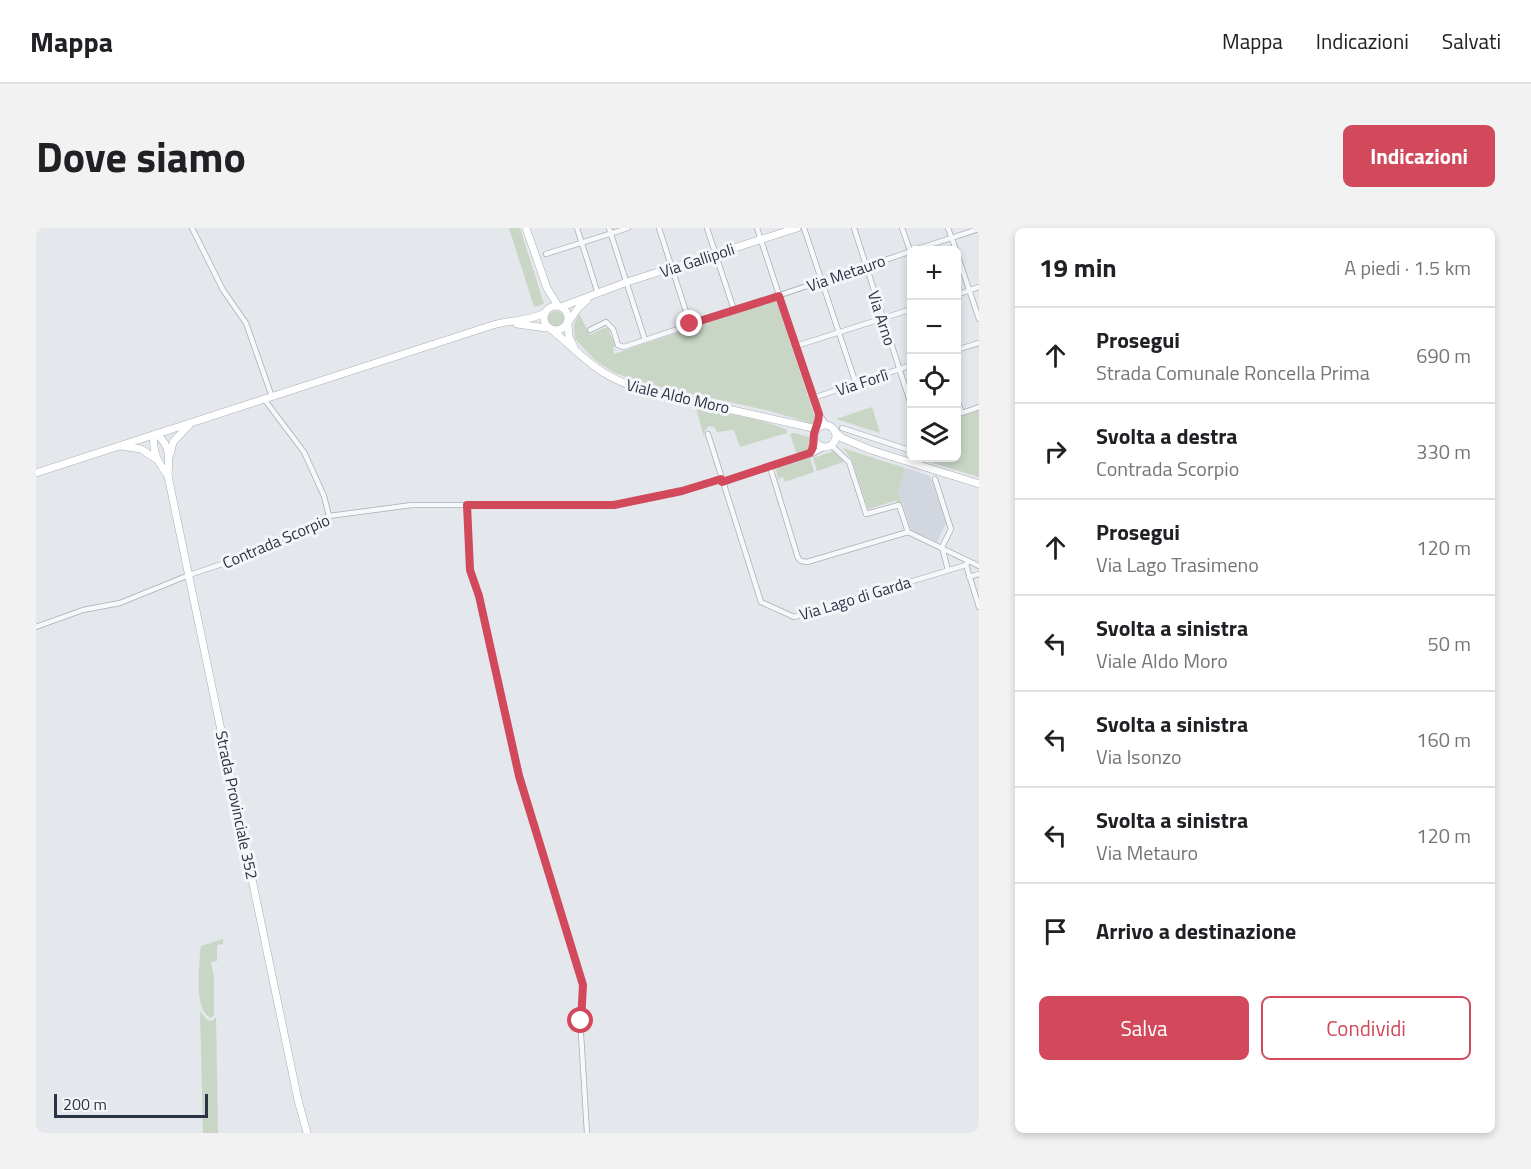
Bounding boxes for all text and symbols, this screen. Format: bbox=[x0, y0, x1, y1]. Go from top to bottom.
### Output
text: Mappa bbox=[30, 20, 113, 63]
text: Mappa bbox=[1222, 25, 1283, 57]
text: Indicazioni bbox=[1316, 25, 1409, 57]
text: Salvati bbox=[1442, 25, 1501, 57]
text: Dove siamo bbox=[36, 124, 246, 188]
button: Indicazioni bbox=[1343, 125, 1495, 187]
street label: Via Gallipoli bbox=[657, 237, 737, 283]
map controls bbox=[907, 246, 961, 462]
button: + bbox=[907, 246, 961, 300]
street label: Via Metauro bbox=[803, 248, 889, 298]
text: 19 min bbox=[1039, 248, 1117, 287]
text: A piedi · 1.5 km bbox=[1344, 252, 1471, 283]
street label: Via Arno bbox=[862, 287, 902, 349]
button: − bbox=[907, 300, 961, 354]
route end bbox=[676, 310, 702, 336]
text: Prosegui bbox=[1096, 323, 1180, 357]
icon: ahead bbox=[1039, 339, 1072, 372]
text: 690 m bbox=[1416, 340, 1471, 371]
button: locate bbox=[907, 354, 961, 408]
text: Strada Comunale Roncella Prima bbox=[1096, 357, 1370, 388]
street label: Via Forlì bbox=[833, 362, 891, 402]
street label: Viale Aldo Moro bbox=[624, 372, 732, 420]
button: layers bbox=[907, 408, 961, 462]
text: Svolta a destra bbox=[1096, 419, 1238, 453]
icon: right bbox=[1039, 435, 1072, 468]
text: 330 m bbox=[1416, 436, 1471, 467]
text: Contrada Scorpio bbox=[1096, 453, 1239, 484]
street label: Contrada Scorpio bbox=[219, 508, 333, 574]
text: Prosegui bbox=[1096, 515, 1180, 549]
icon: ahead bbox=[1039, 531, 1072, 564]
text: 120 m bbox=[1416, 532, 1471, 563]
text: Via Lago Trasimeno bbox=[1096, 549, 1259, 580]
street label: Via Lago di Garda bbox=[796, 570, 914, 626]
text: Svolta a sinistra bbox=[1096, 611, 1248, 645]
icon: left bbox=[1039, 627, 1072, 660]
text: 50 m bbox=[1427, 628, 1471, 659]
text: Viale Aldo Moro bbox=[1096, 645, 1228, 676]
text: Svolta a sinistra bbox=[1096, 707, 1248, 741]
icon: left bbox=[1039, 723, 1072, 756]
text: 160 m bbox=[1416, 724, 1471, 755]
street label: Strada Provinciale 352 bbox=[210, 728, 264, 882]
text: Via Isonzo bbox=[1096, 741, 1182, 772]
text: Svolta a sinistra bbox=[1096, 803, 1248, 837]
icon: left bbox=[1039, 819, 1072, 852]
text: 120 m bbox=[1416, 820, 1471, 851]
text: Via Metauro bbox=[1096, 837, 1198, 868]
text: Arrivo a destinazione bbox=[1096, 914, 1296, 948]
icon: arrive bbox=[1039, 915, 1072, 948]
button: Salva bbox=[1039, 996, 1249, 1060]
button: Condividi bbox=[1261, 996, 1471, 1060]
route start bbox=[567, 1007, 593, 1033]
scale bar bbox=[54, 1091, 208, 1118]
text: 200 m bbox=[63, 1092, 107, 1116]

